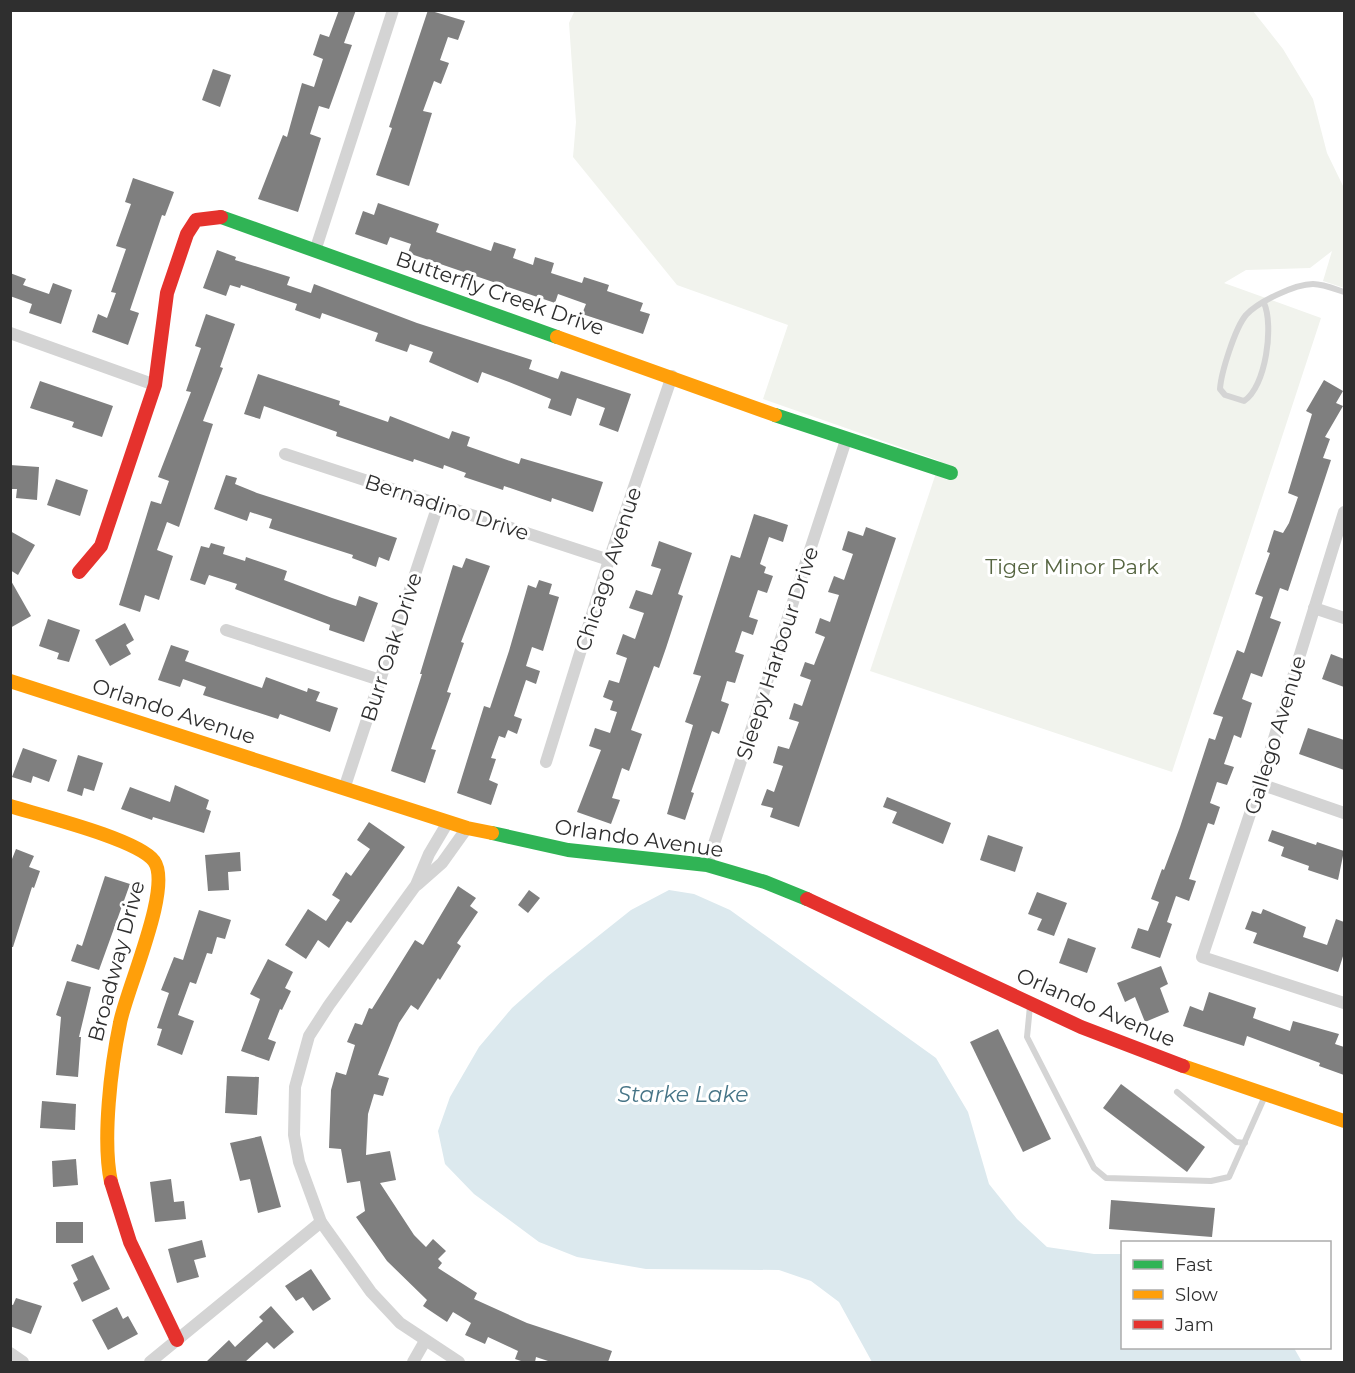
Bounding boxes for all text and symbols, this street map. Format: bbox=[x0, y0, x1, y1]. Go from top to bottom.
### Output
street label: Butterfly Creek Drive bbox=[392, 246, 608, 340]
street label: Bernadino Drive bbox=[362, 469, 532, 545]
street label: Chicago Avenue bbox=[570, 484, 646, 654]
street label: Sleepy Harbour Drive bbox=[731, 543, 823, 763]
park label: Tiger Minor Park bbox=[985, 554, 1159, 579]
street label: Burr Oak Drive bbox=[355, 569, 427, 725]
street label: Gallego Avenue bbox=[1239, 652, 1311, 818]
street label: Orlando Avenue bbox=[89, 673, 259, 749]
street label: Orlando Avenue bbox=[553, 814, 725, 862]
street label: Broadway Drive bbox=[82, 878, 150, 1044]
street label: Orlando Avenue bbox=[1013, 962, 1179, 1052]
water label: Starke Lake bbox=[618, 1081, 748, 1108]
legend bbox=[1121, 1241, 1331, 1349]
text: Fast bbox=[1175, 1254, 1213, 1276]
text: Slow bbox=[1175, 1284, 1218, 1306]
text: Jam bbox=[1174, 1314, 1214, 1336]

